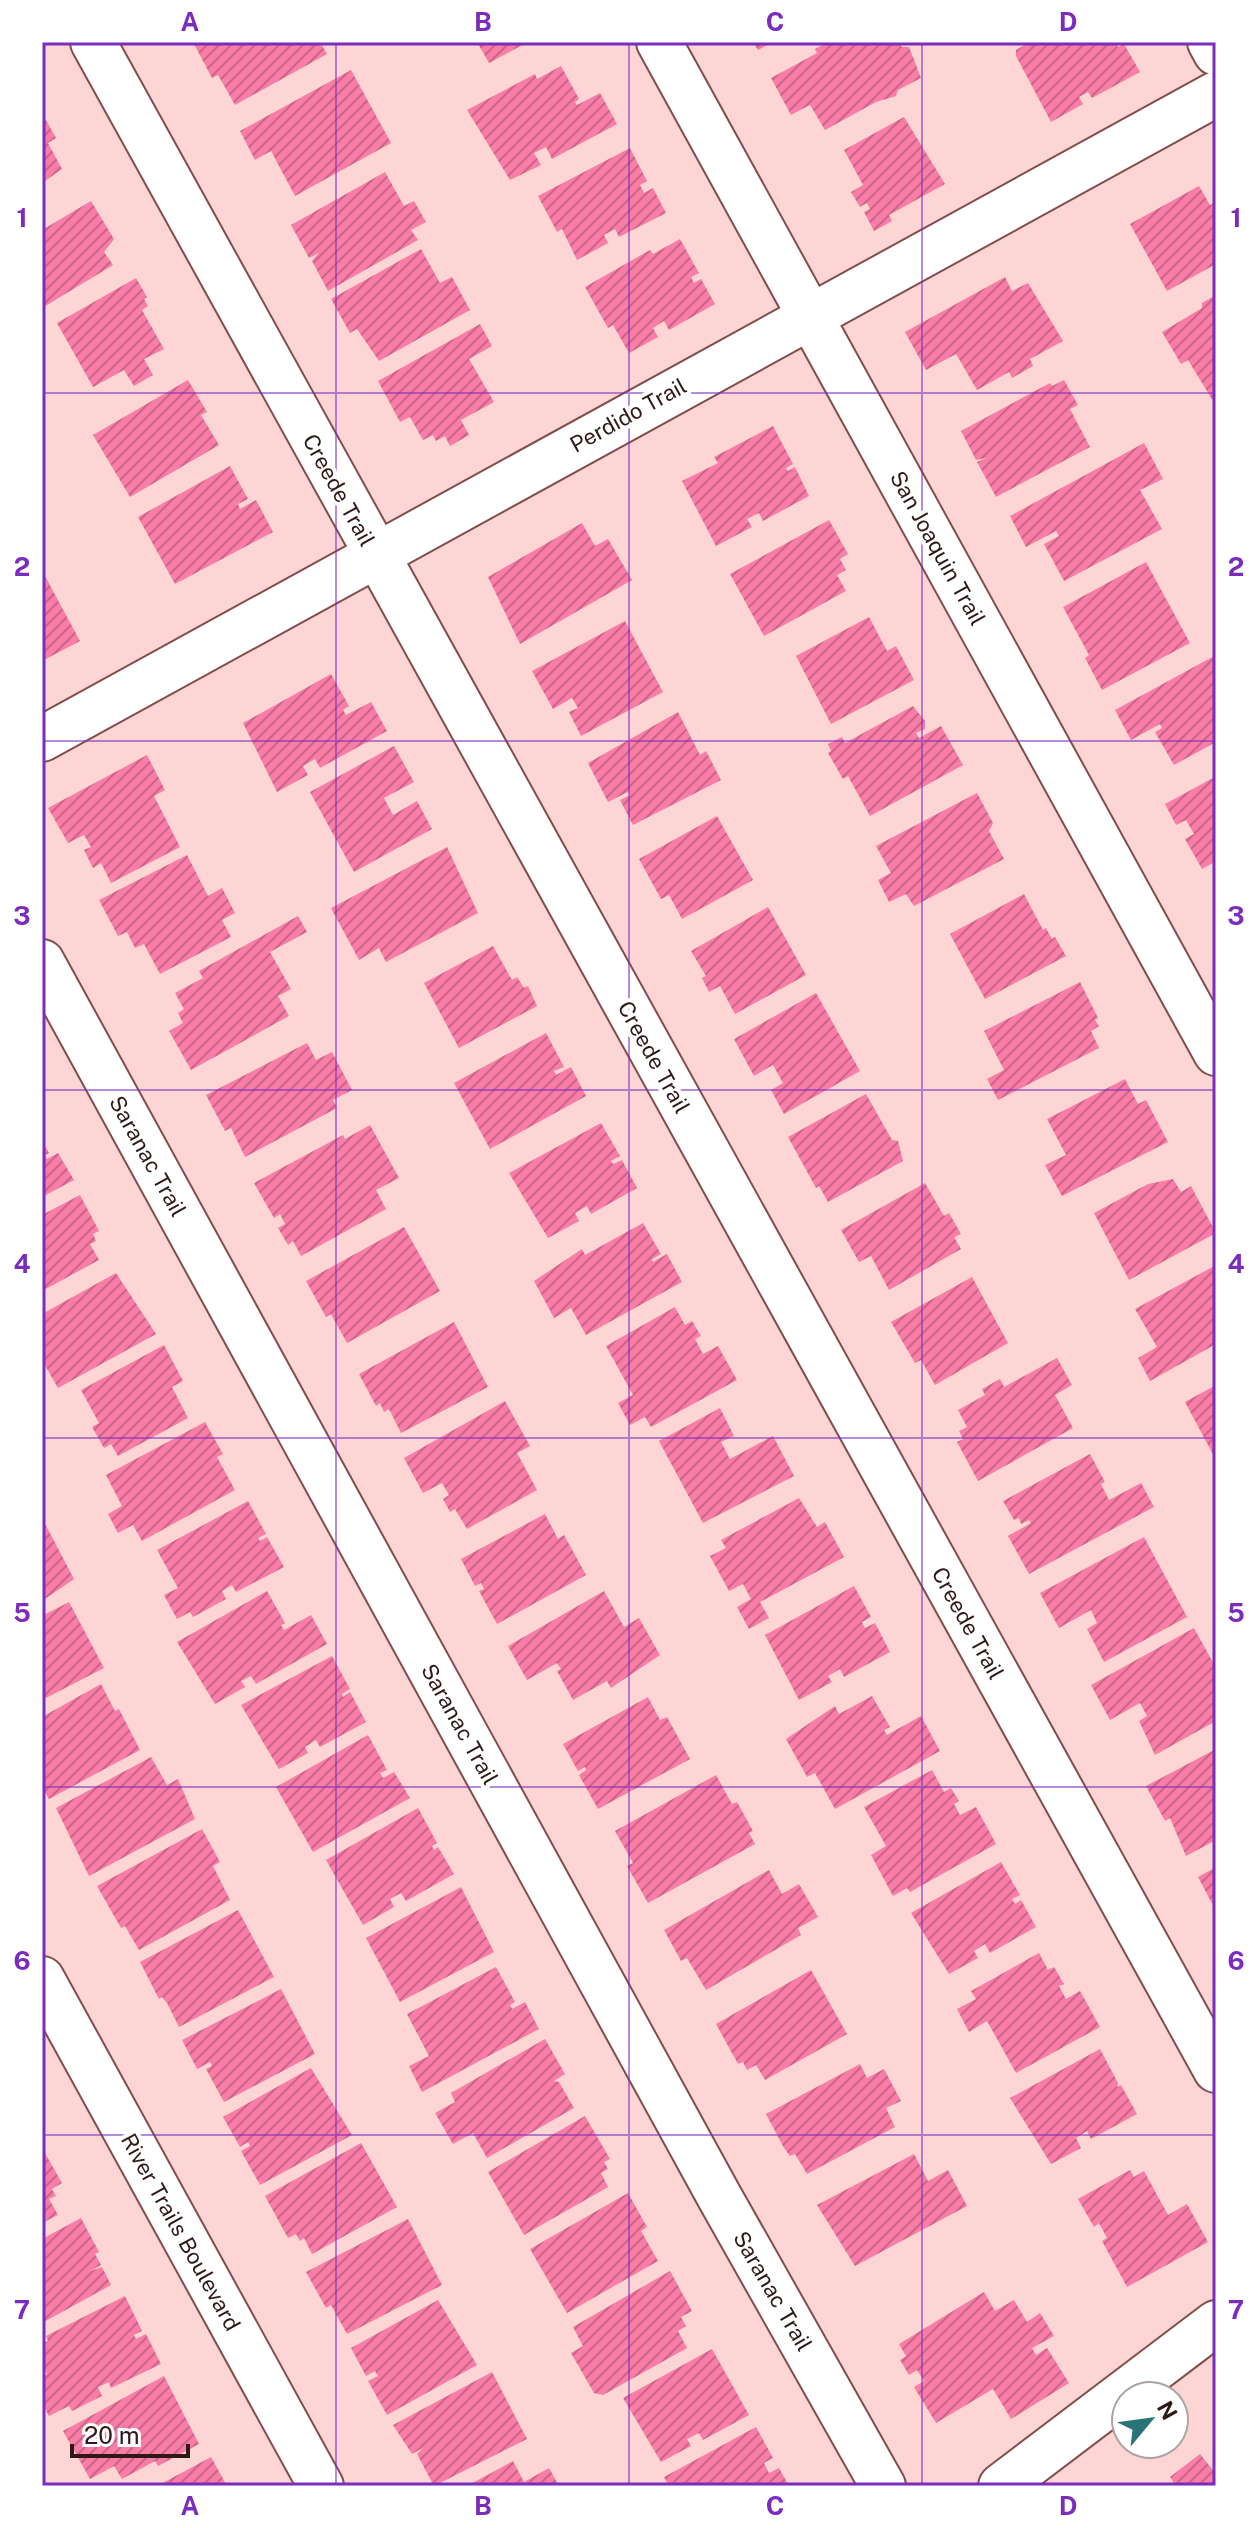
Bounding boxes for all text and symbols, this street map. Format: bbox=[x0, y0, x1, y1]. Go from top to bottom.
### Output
text: A bbox=[181, 6, 200, 37]
text: B bbox=[474, 6, 492, 37]
text: C bbox=[766, 6, 784, 37]
text: D bbox=[1059, 6, 1077, 37]
text: 1 bbox=[16, 202, 28, 233]
text: 1 bbox=[1230, 202, 1242, 233]
street label: Perdido Trail bbox=[565, 372, 691, 458]
street label: Creede Trail bbox=[298, 429, 380, 551]
street label: San Joaquin Trail bbox=[885, 466, 991, 630]
text: 2 bbox=[14, 551, 30, 582]
text: 2 bbox=[1228, 551, 1244, 582]
text: 3 bbox=[13, 900, 31, 931]
text: 3 bbox=[1227, 900, 1245, 931]
street label: Creede Trail bbox=[613, 996, 695, 1118]
street label: Saranac Trail bbox=[104, 1091, 192, 1221]
text: 4 bbox=[13, 1248, 31, 1279]
text: 4 bbox=[1227, 1248, 1245, 1279]
street label: Creede Trail bbox=[927, 1562, 1009, 1684]
text: 5 bbox=[13, 1597, 31, 1628]
text: 5 bbox=[1227, 1597, 1245, 1628]
street label: Saranac Trail bbox=[416, 1659, 504, 1789]
text: 6 bbox=[13, 1945, 31, 1976]
text: 6 bbox=[1227, 1945, 1245, 1976]
street label: River Trails Boulevard bbox=[116, 2129, 246, 2335]
street label: Saranac Trail bbox=[728, 2226, 818, 2356]
text: 7 bbox=[14, 2294, 30, 2325]
text: 7 bbox=[1228, 2294, 1244, 2325]
north arrow bbox=[1110, 2380, 1190, 2460]
text: N bbox=[1152, 2396, 1183, 2424]
scale bar bbox=[72, 2408, 188, 2458]
text: 20 m bbox=[84, 2421, 140, 2449]
text: A bbox=[181, 2490, 200, 2521]
text: B bbox=[474, 2490, 492, 2521]
text: C bbox=[766, 2490, 784, 2521]
text: D bbox=[1059, 2490, 1077, 2521]

